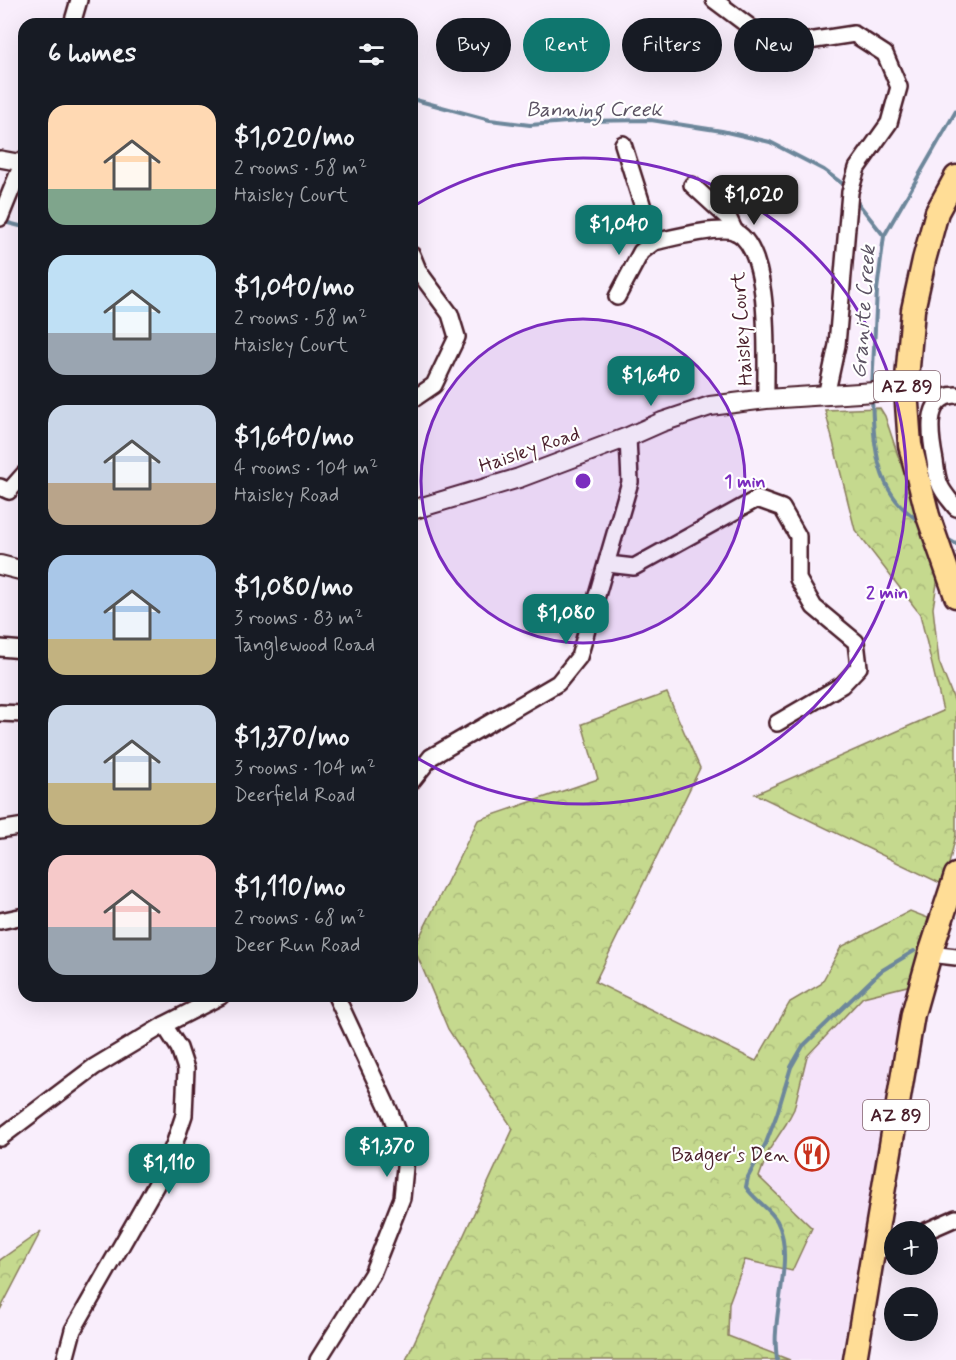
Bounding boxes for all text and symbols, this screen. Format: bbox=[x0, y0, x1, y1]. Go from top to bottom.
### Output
chip: Buy bbox=[436, 18, 511, 72]
chip: Rent bbox=[523, 18, 610, 72]
chip: Filters bbox=[622, 18, 722, 72]
chip: New bbox=[734, 18, 814, 72]
text: 6 homes bbox=[48, 37, 136, 71]
icon: filters bbox=[355, 38, 388, 71]
water label: Banning Creek bbox=[526, 96, 663, 126]
text: $1,020/mo bbox=[234, 121, 355, 155]
icon: home bbox=[96, 129, 168, 201]
text: 2 rooms · 58 m² bbox=[234, 155, 367, 182]
pin: $1,020 bbox=[705, 175, 803, 226]
text: $1,020 bbox=[724, 181, 784, 208]
text: Haisley Court bbox=[234, 182, 348, 209]
pin: $1,040 bbox=[570, 205, 668, 256]
text: $1,040 bbox=[589, 211, 649, 238]
water label: Granite Creek bbox=[845, 243, 883, 380]
text: $1,040/mo bbox=[234, 271, 354, 305]
street label: Haisley Court bbox=[725, 271, 760, 387]
icon: home bbox=[96, 279, 168, 351]
text: 2 rooms · 58 m² bbox=[234, 305, 367, 332]
text: Haisley Court bbox=[234, 332, 348, 359]
pin: $1,640 bbox=[602, 356, 700, 407]
text: $1,640 bbox=[621, 362, 681, 389]
road number: AZ 89 bbox=[874, 371, 940, 401]
text: $1,640/mo bbox=[234, 421, 354, 455]
street label: Haisley Road bbox=[475, 421, 584, 480]
icon: home bbox=[96, 429, 168, 501]
text: 4 rooms · 104 m² bbox=[234, 455, 378, 482]
text: 1 min bbox=[724, 470, 766, 494]
centre of rings bbox=[573, 471, 593, 491]
text: Haisley Road bbox=[234, 482, 339, 509]
text: $1,080/mo bbox=[234, 571, 353, 605]
icon: home bbox=[96, 579, 168, 651]
text: 2 min bbox=[866, 581, 908, 605]
pin: $1,080 bbox=[517, 594, 615, 645]
text: $1,080 bbox=[537, 600, 595, 627]
text: 3 rooms · 83 m² bbox=[234, 605, 363, 632]
text: Tanglewood Road bbox=[234, 632, 375, 659]
text: $1,370/mo bbox=[234, 721, 350, 755]
icon: home bbox=[96, 729, 168, 801]
text: 3 rooms · 104 m² bbox=[234, 755, 376, 782]
text: Deerfield Road bbox=[234, 782, 355, 809]
text: $1,110/mo bbox=[234, 871, 346, 905]
icon: home bbox=[96, 879, 168, 951]
text: 2 rooms · 68 m² bbox=[234, 905, 365, 932]
text: Deer Run Road bbox=[234, 932, 360, 959]
road number: AZ 89 bbox=[863, 1100, 929, 1130]
pin: $1,370 bbox=[338, 1127, 436, 1178]
text: $1,370 bbox=[359, 1133, 415, 1160]
restaurant icon: Badger's Den bbox=[794, 1136, 830, 1172]
place label: Badger's Den bbox=[671, 1142, 789, 1170]
pin: $1,110 bbox=[120, 1144, 218, 1195]
text: $1,110 bbox=[143, 1150, 195, 1177]
map controls bbox=[884, 1221, 938, 1341]
button: + bbox=[884, 1221, 938, 1275]
button: − bbox=[884, 1287, 938, 1341]

